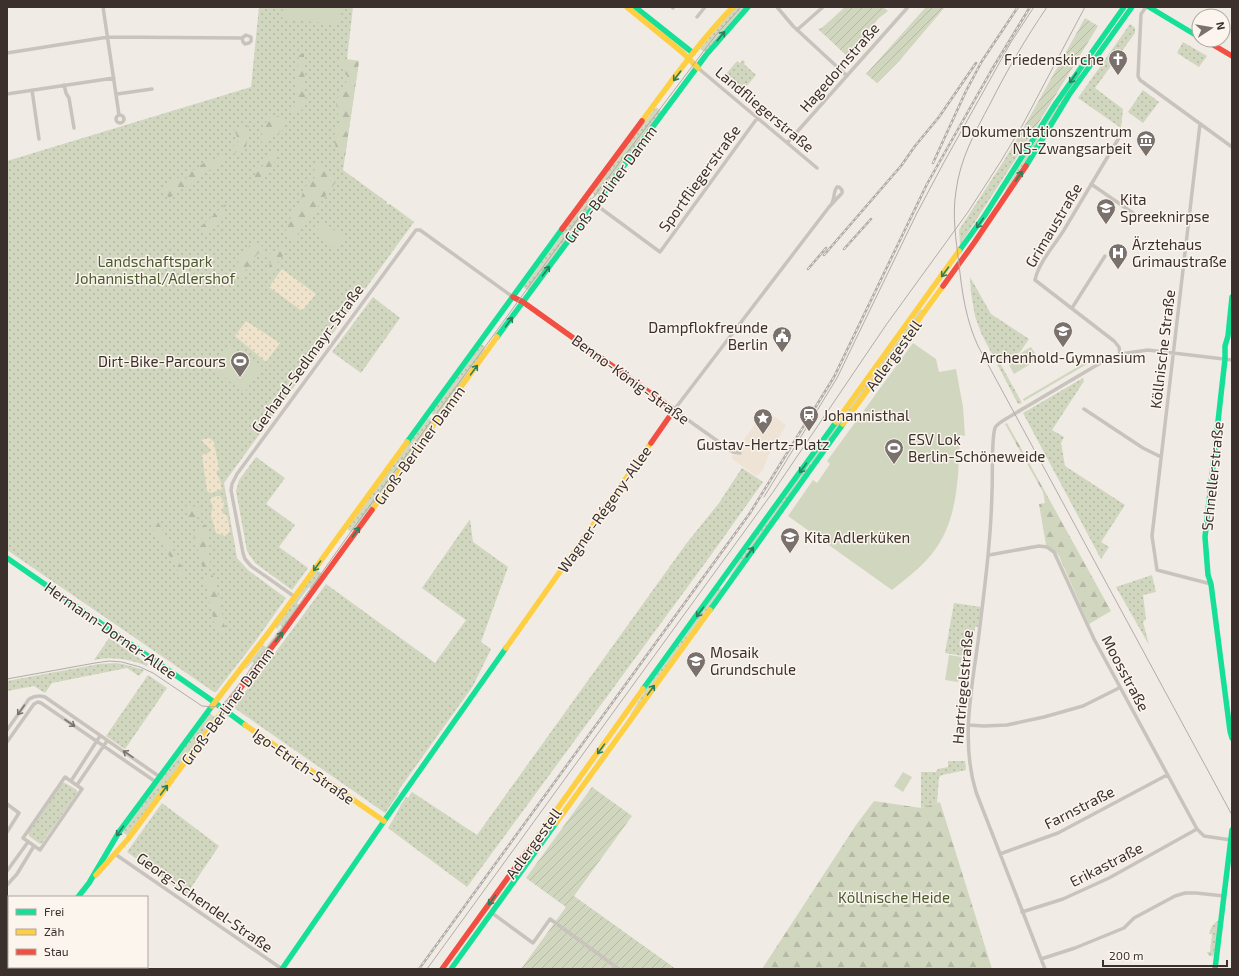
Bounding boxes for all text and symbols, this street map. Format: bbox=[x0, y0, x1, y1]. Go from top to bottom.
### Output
north arrow bbox=[1191, 8, 1231, 48]
street label: Hagedornstraße bbox=[795, 19, 883, 115]
text: N bbox=[1214, 21, 1228, 31]
one-way arrow bbox=[717, 31, 726, 42]
church icon: Friedenskirche bbox=[1107, 48, 1129, 76]
place label: Friedenskirche bbox=[1004, 50, 1104, 68]
street label: Landfliegerstraße bbox=[712, 63, 818, 155]
one-way arrow bbox=[672, 71, 681, 82]
one-way arrow bbox=[1069, 73, 1077, 84]
street label: Sportfliegerstraße bbox=[654, 121, 744, 235]
street label: Groß-Berliner Damm bbox=[560, 122, 660, 246]
place label: Dokumentationszentrum NS-Zwangsarbeit bbox=[961, 122, 1132, 157]
museum icon: Dokumentationszentrum NS-Zwangsarbeit bbox=[1135, 129, 1157, 157]
one-way arrow bbox=[1015, 171, 1023, 182]
street label: Grimaustraße bbox=[1021, 180, 1085, 270]
place label: Kita Spreeknirpse bbox=[1120, 190, 1210, 225]
school or university icon: Kita Spreeknirpse bbox=[1095, 197, 1117, 225]
one-way arrow bbox=[976, 217, 984, 228]
place label: Ärztehaus Grimaustraße bbox=[1132, 235, 1227, 270]
hospital icon: Ärztehaus Grimaustraße bbox=[1107, 242, 1129, 270]
park label: Landschaftspark Johannisthal/Adlershof bbox=[75, 252, 235, 287]
one-way arrow bbox=[542, 265, 550, 276]
one-way arrow bbox=[941, 266, 949, 277]
street label: Gerhard-Sedlmayr-Straße bbox=[247, 280, 367, 436]
street label: Köllnische Straße bbox=[1146, 288, 1178, 410]
street label: Adlergestell bbox=[861, 316, 925, 394]
one-way arrow bbox=[505, 317, 513, 328]
place label: Dampflokfreunde Berlin bbox=[648, 318, 768, 353]
school or university icon: Archenhold-Gymnasium bbox=[1052, 320, 1074, 348]
public building icon: Dampflokfreunde Berlin bbox=[771, 325, 793, 353]
street label: Benno-König-Straße bbox=[569, 330, 693, 428]
place label: Archenhold-Gymnasium bbox=[980, 348, 1146, 366]
sports icon: Dirt-Bike-Parcours bbox=[229, 350, 251, 378]
place label: Dirt-Bike-Parcours bbox=[98, 352, 226, 370]
one-way arrow bbox=[469, 365, 478, 376]
street label: Groß-Berliner Damm bbox=[370, 382, 468, 508]
station icon: Johannisthal bbox=[798, 404, 820, 432]
place label: Johannisthal bbox=[823, 406, 910, 424]
place icon: Gustav-Hertz-Platz bbox=[752, 407, 774, 435]
street label: Schnellerstraße bbox=[1197, 420, 1227, 532]
place label: ESV Lok Berlin-Schöneweide bbox=[908, 430, 1045, 465]
place label: Gustav-Hertz-Platz bbox=[696, 435, 830, 453]
sports icon: ESV Lok Berlin-Schöneweide bbox=[883, 437, 905, 465]
street label: Wagner-Régeny-Allee bbox=[553, 442, 655, 576]
one-way arrow bbox=[799, 463, 807, 474]
school or university icon: Kita Adlerküken bbox=[779, 526, 801, 554]
one-way arrow bbox=[352, 527, 360, 538]
place label: Kita Adlerküken bbox=[804, 528, 910, 546]
one-way arrow bbox=[746, 547, 755, 558]
one-way arrow bbox=[313, 561, 321, 572]
street label: Hermann-Dorner-Allee bbox=[41, 578, 181, 682]
one-way arrow bbox=[695, 606, 704, 617]
street label: Hartriegelstraße bbox=[948, 629, 976, 745]
one-way arrow bbox=[275, 632, 284, 643]
street label: Moosstraße bbox=[1098, 632, 1154, 714]
place label: Mosaik Grundschule bbox=[710, 643, 796, 678]
street label: Groß-Berliner Damm bbox=[177, 644, 277, 768]
school or university icon: Mosaik Grundschule bbox=[685, 650, 707, 678]
one-way arrow bbox=[647, 684, 656, 695]
one-way arrow bbox=[17, 704, 25, 715]
one-way arrow bbox=[64, 719, 75, 727]
street label: Igo-Etrich-Straße bbox=[250, 724, 358, 808]
one-way arrow bbox=[596, 743, 605, 754]
one-way arrow bbox=[123, 750, 134, 758]
street label: Farnstraße bbox=[1041, 782, 1117, 832]
one-way arrow bbox=[160, 785, 168, 796]
street label: Adlergestell bbox=[501, 804, 565, 882]
one-way arrow bbox=[116, 825, 124, 836]
street label: Erikastraße bbox=[1066, 838, 1146, 890]
street label: Georg-Schendel-Straße bbox=[133, 848, 277, 956]
park label: Köllnische Heide bbox=[838, 888, 950, 906]
one-way arrow bbox=[488, 894, 496, 905]
legend bbox=[8, 896, 148, 968]
text: Frei bbox=[44, 904, 64, 918]
text: Zäh bbox=[44, 924, 64, 938]
scale bar bbox=[1103, 942, 1227, 968]
text: Stau bbox=[44, 944, 69, 958]
text: 200 m bbox=[1109, 948, 1143, 962]

